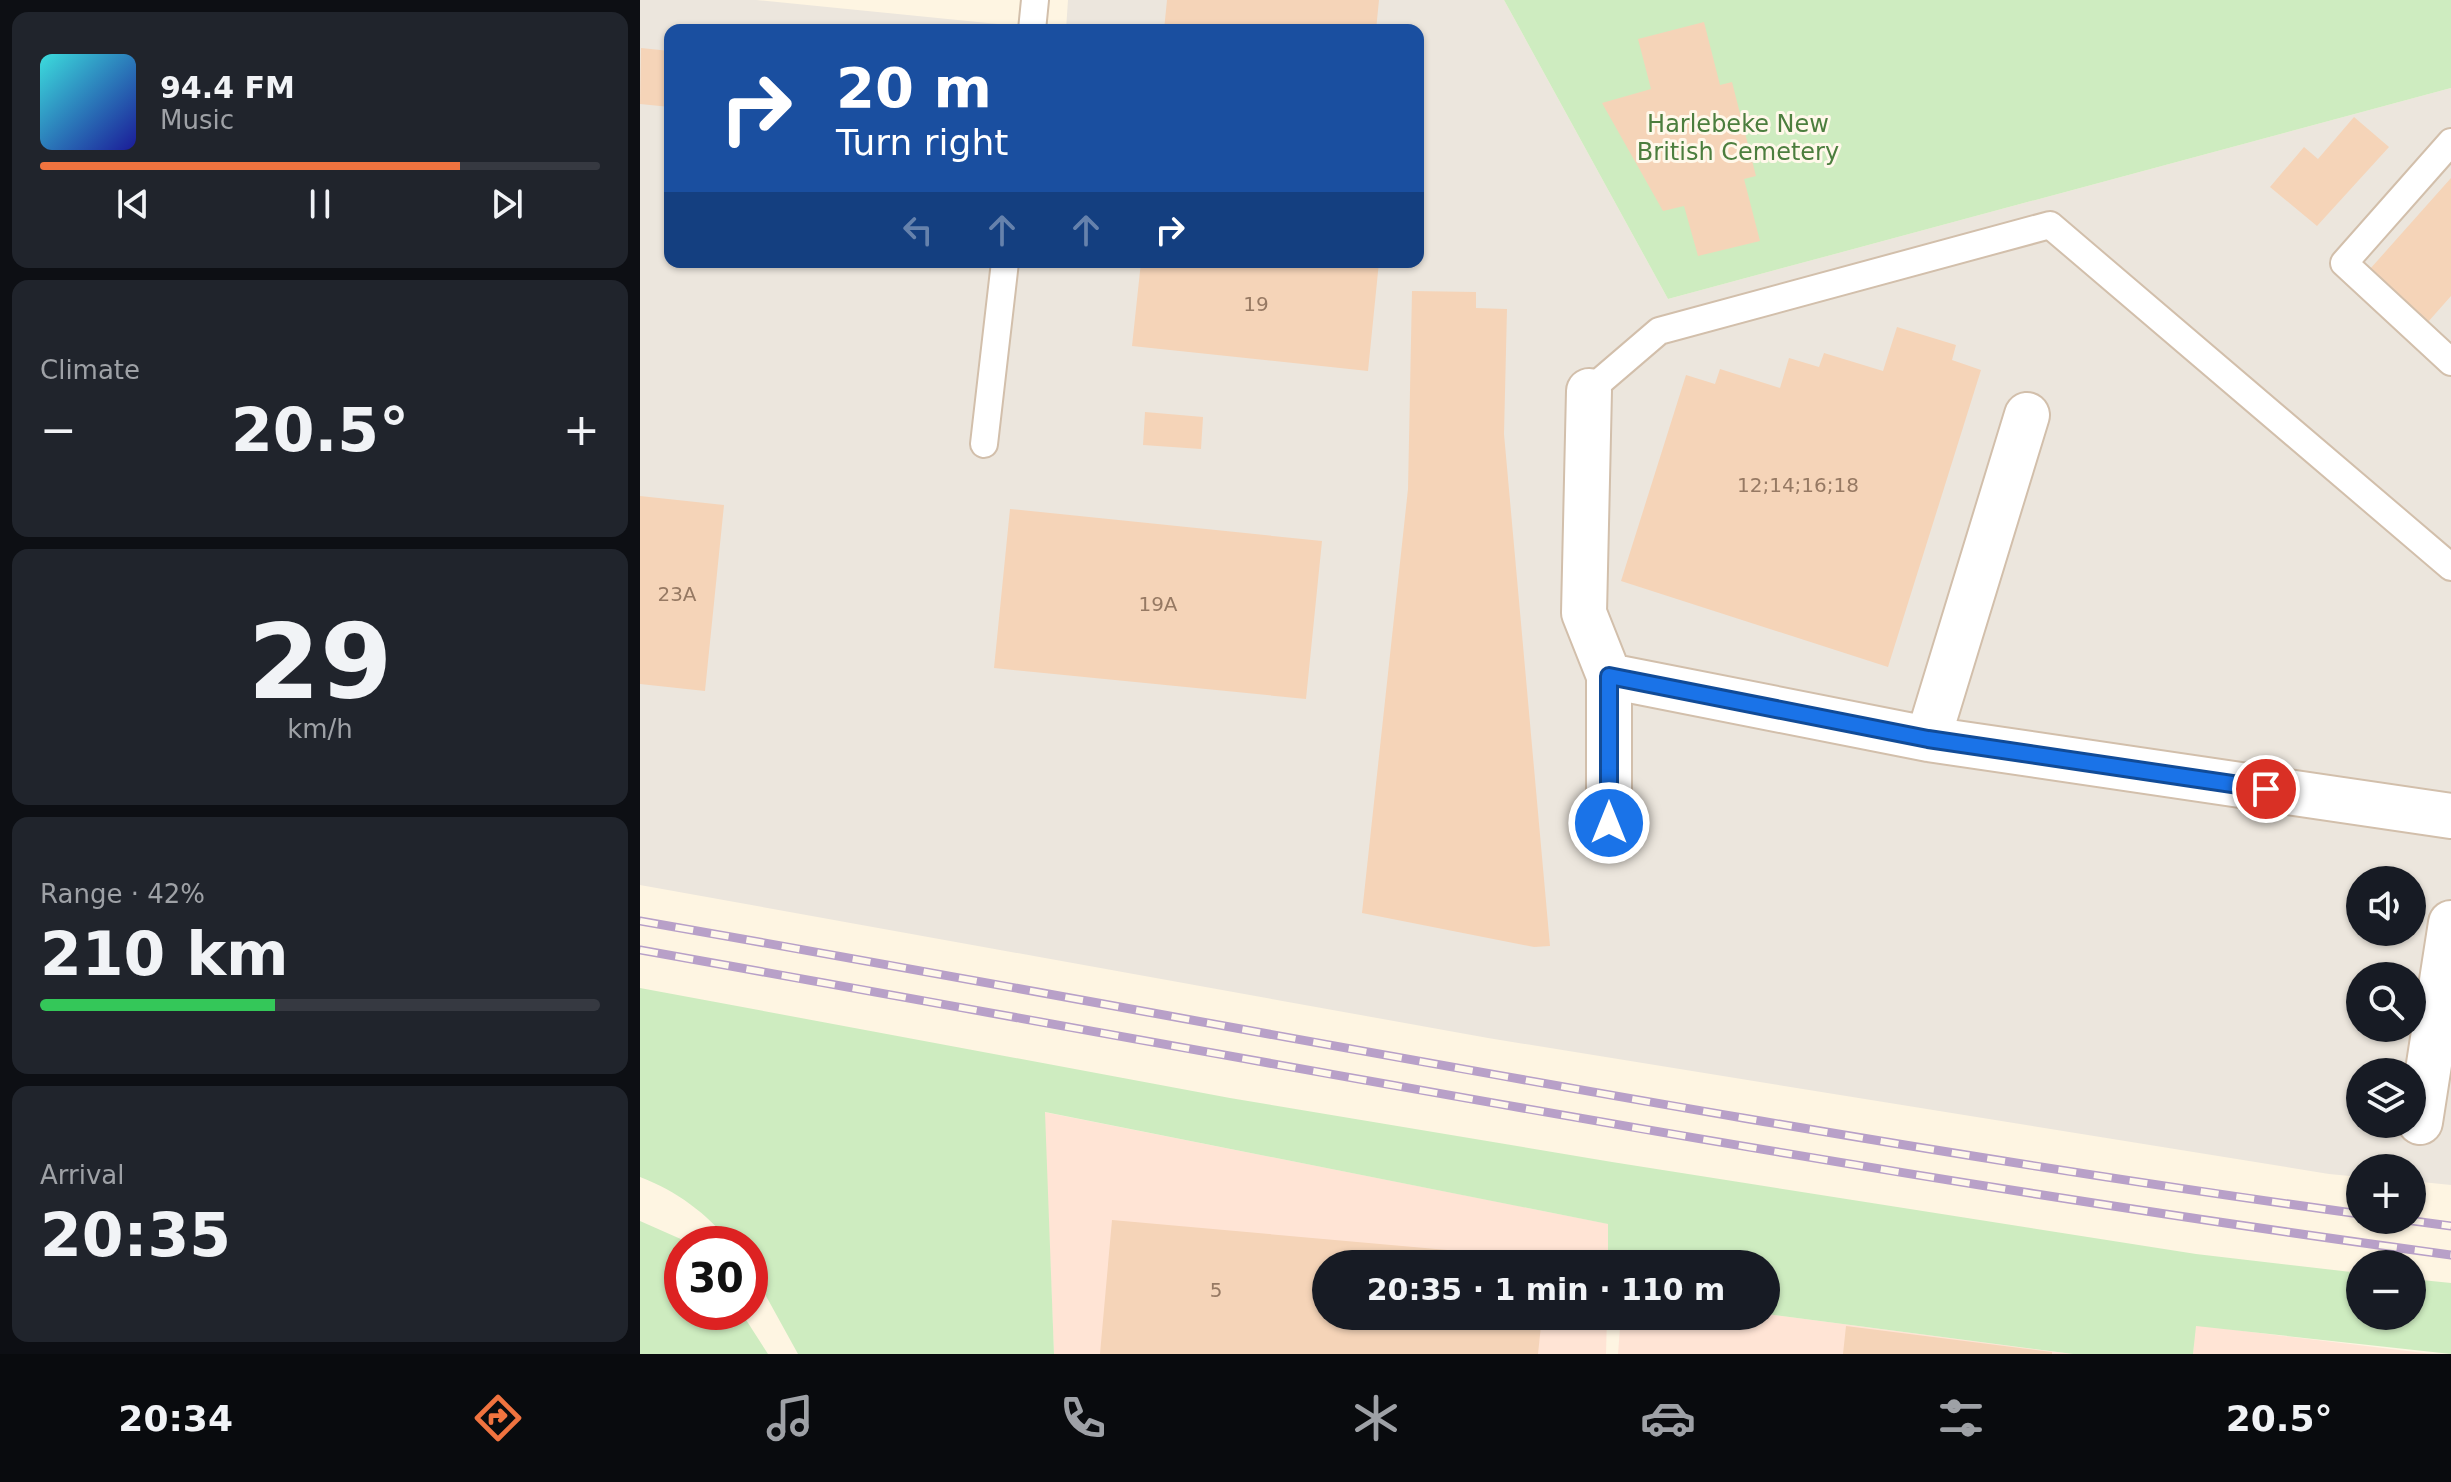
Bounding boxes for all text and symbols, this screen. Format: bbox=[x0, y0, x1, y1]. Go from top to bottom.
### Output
text: 20 m bbox=[836, 55, 992, 120]
icon: right bbox=[704, 56, 808, 160]
text: 94.4 FM bbox=[160, 70, 295, 105]
text: Music bbox=[160, 105, 234, 135]
park label: Harlebeke New British Cemetery bbox=[1637, 110, 1839, 166]
text: Turn right bbox=[836, 122, 1008, 163]
icon: previous bbox=[111, 182, 155, 226]
icon: pause bbox=[298, 182, 342, 226]
icon: next bbox=[485, 182, 529, 226]
icon: left bbox=[896, 208, 940, 252]
icon: ahead bbox=[980, 208, 1024, 252]
icon: ahead bbox=[1064, 208, 1108, 252]
icon: right bbox=[1148, 208, 1192, 252]
house number: 19 bbox=[1243, 292, 1269, 316]
text: Climate bbox=[40, 355, 140, 385]
text: 20.5° bbox=[231, 395, 409, 465]
text: − bbox=[40, 404, 77, 455]
text: + bbox=[563, 404, 600, 455]
house number: 12;14;16;18 bbox=[1737, 473, 1859, 497]
house number: 23A bbox=[657, 582, 697, 606]
house number: 19A bbox=[1138, 592, 1178, 616]
text: 29 bbox=[248, 601, 392, 723]
text: km/h bbox=[287, 714, 353, 744]
pin bbox=[2232, 755, 2300, 823]
icon: arrive bbox=[2244, 767, 2288, 811]
position arrow bbox=[1567, 781, 1651, 865]
map controls bbox=[2346, 866, 2426, 1330]
button: sound bbox=[2346, 866, 2426, 946]
text: Range · 42% bbox=[40, 879, 205, 909]
text: 210 km bbox=[40, 919, 289, 989]
button: search bbox=[2346, 962, 2426, 1042]
button: layers bbox=[2346, 1058, 2426, 1138]
button: + bbox=[2346, 1154, 2426, 1234]
text: Arrival bbox=[40, 1160, 124, 1190]
text: 20:35 bbox=[40, 1200, 231, 1270]
speed limit sign: 30 bbox=[664, 1226, 768, 1330]
button: − bbox=[2346, 1250, 2426, 1330]
text: 20:35 · 1 min · 110 m bbox=[1367, 1272, 1725, 1307]
house number: 5 bbox=[1210, 1278, 1222, 1302]
icon: directions bbox=[470, 1390, 526, 1446]
icon: music bbox=[762, 1390, 818, 1446]
icon: phone bbox=[1055, 1390, 1111, 1446]
icon: climate bbox=[1348, 1390, 1404, 1446]
icon: car bbox=[1640, 1390, 1696, 1446]
icon: filters bbox=[1933, 1390, 1989, 1446]
text: 20:34 bbox=[118, 1398, 233, 1439]
text: 20.5° bbox=[2226, 1398, 2333, 1439]

